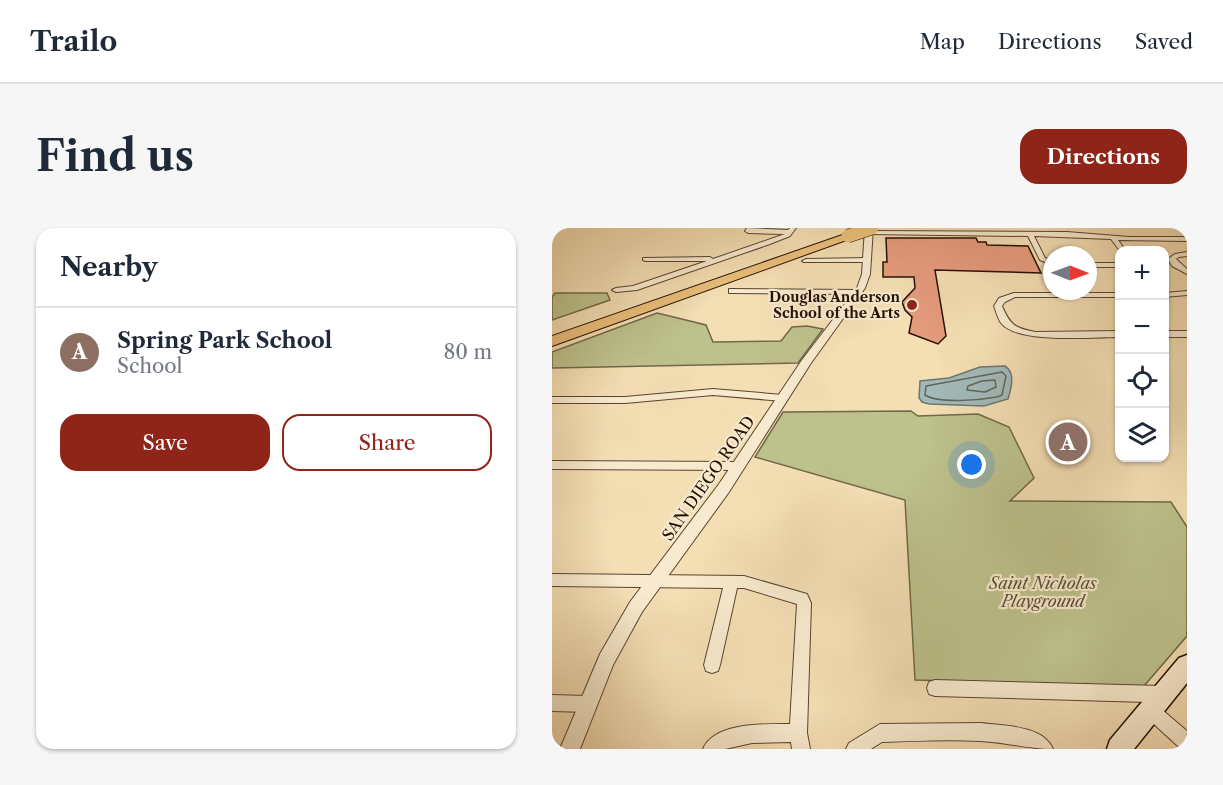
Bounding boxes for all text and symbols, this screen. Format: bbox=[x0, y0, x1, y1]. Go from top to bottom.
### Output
text: Trailo bbox=[30, 24, 117, 58]
text: Map bbox=[920, 29, 965, 54]
text: Directions bbox=[998, 29, 1102, 54]
text: Saved bbox=[1135, 29, 1193, 54]
button: Directions bbox=[1020, 129, 1187, 184]
text: Find us bbox=[36, 130, 194, 182]
north arrow bbox=[1043, 246, 1097, 300]
map controls bbox=[1115, 246, 1169, 462]
button: + bbox=[1115, 246, 1169, 300]
text: Nearby bbox=[60, 251, 158, 283]
place label: Douglas Anderson School of the Arts bbox=[769, 288, 900, 322]
marker: Douglas Anderson School of the Arts bbox=[905, 298, 919, 312]
button: − bbox=[1115, 300, 1169, 354]
text: Spring Park School bbox=[117, 327, 332, 354]
text: A bbox=[72, 340, 87, 364]
text: 80 m bbox=[444, 340, 492, 364]
text: School bbox=[117, 354, 182, 378]
button: locate bbox=[1115, 354, 1169, 408]
button: layers bbox=[1115, 408, 1169, 462]
street label: SAN DIEGO ROAD bbox=[657, 412, 759, 544]
button: Save bbox=[60, 414, 270, 471]
button: Share bbox=[282, 414, 492, 471]
pin: A bbox=[1048, 420, 1088, 464]
your location bbox=[957, 450, 986, 479]
park label: Saint Nicholas Playground bbox=[988, 573, 1097, 611]

